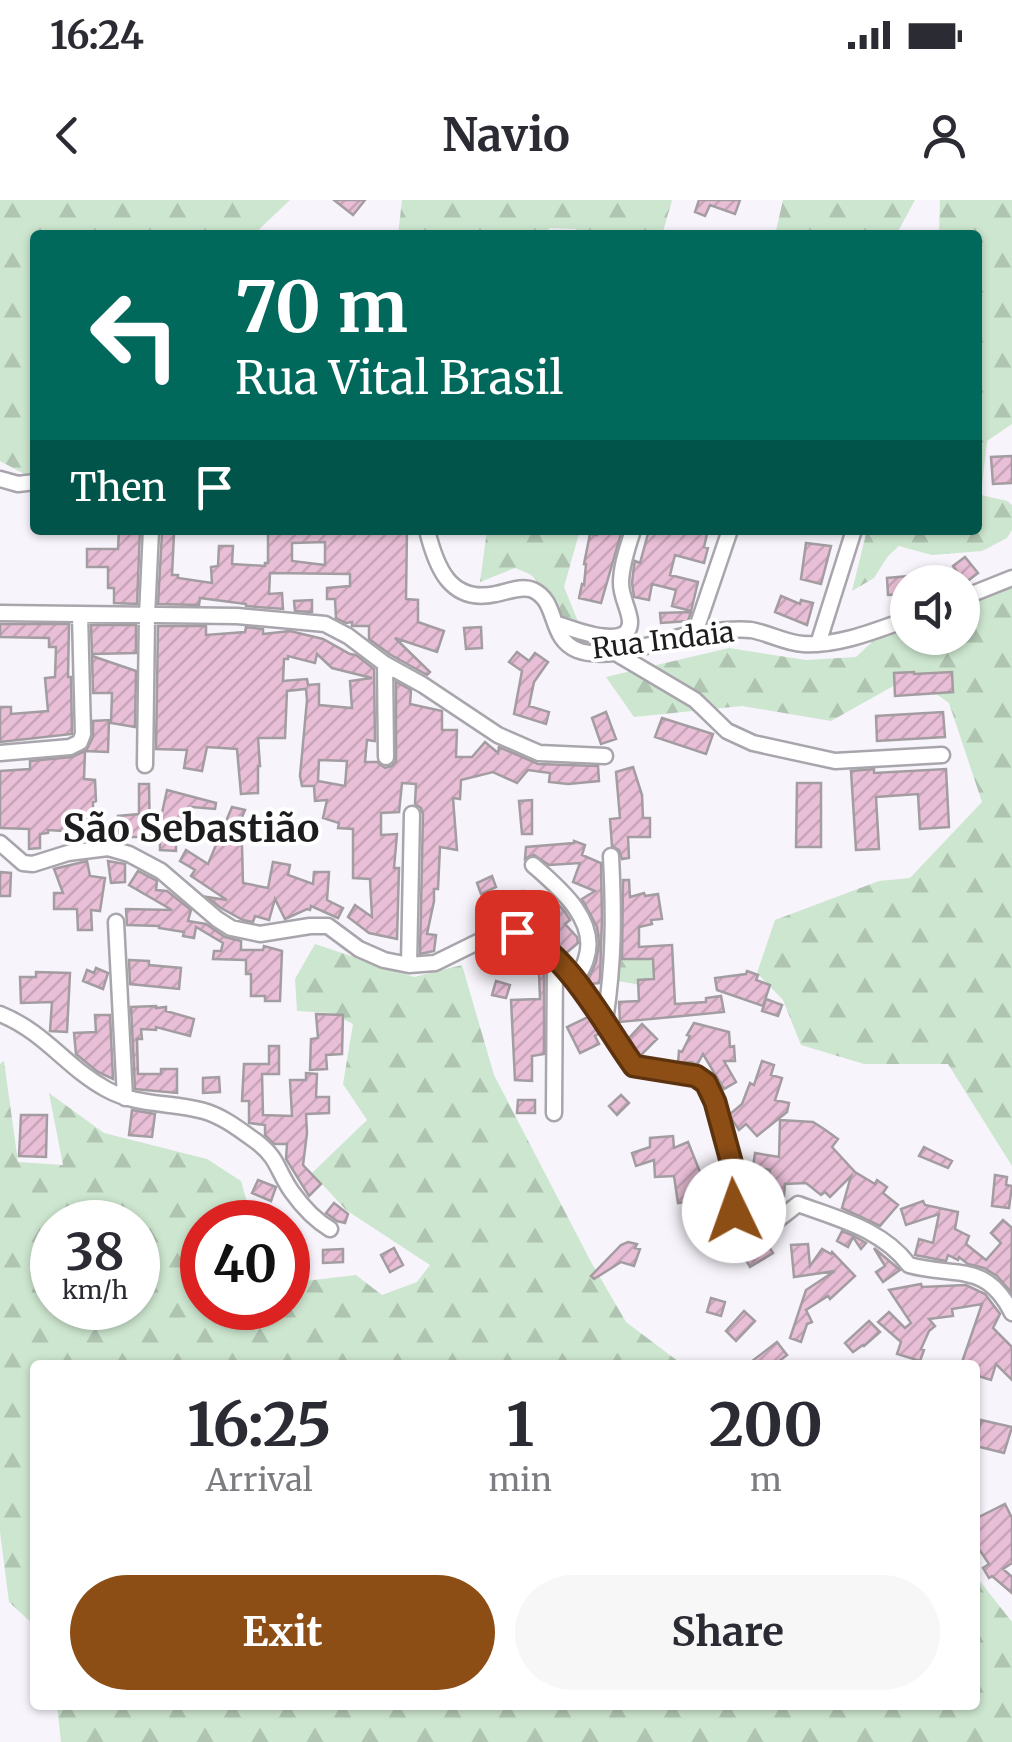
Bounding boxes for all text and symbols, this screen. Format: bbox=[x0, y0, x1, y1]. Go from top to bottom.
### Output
text: 16:24 bbox=[50, 12, 144, 59]
text: Navio bbox=[442, 107, 570, 163]
icon: back bbox=[40, 108, 95, 163]
icon: person bbox=[917, 108, 972, 163]
text: 70 m bbox=[235, 263, 408, 351]
icon: left bbox=[70, 270, 200, 400]
text: Rua Vital Brasil bbox=[235, 350, 563, 406]
icon: arrive bbox=[187, 460, 242, 515]
text: Then bbox=[70, 464, 167, 511]
map controls bbox=[890, 565, 980, 655]
button: sound bbox=[890, 565, 980, 655]
street label: Rua Indaia bbox=[590, 613, 736, 667]
district label: São Sebastião bbox=[62, 805, 320, 852]
pin bbox=[475, 890, 560, 975]
icon: arrive bbox=[490, 905, 545, 960]
position arrow bbox=[682, 1159, 786, 1263]
speed limit sign: 40 bbox=[180, 1200, 310, 1330]
text: 38 bbox=[65, 1221, 125, 1284]
text: km/h bbox=[62, 1274, 128, 1306]
text: 16:25 bbox=[187, 1387, 332, 1462]
text: 1 bbox=[506, 1387, 534, 1462]
text: 200 bbox=[709, 1387, 823, 1462]
text: Arrival bbox=[206, 1460, 313, 1500]
text: min bbox=[489, 1460, 552, 1500]
text: m bbox=[750, 1460, 782, 1500]
button: Exit bbox=[70, 1575, 495, 1690]
button: Share bbox=[515, 1575, 940, 1690]

